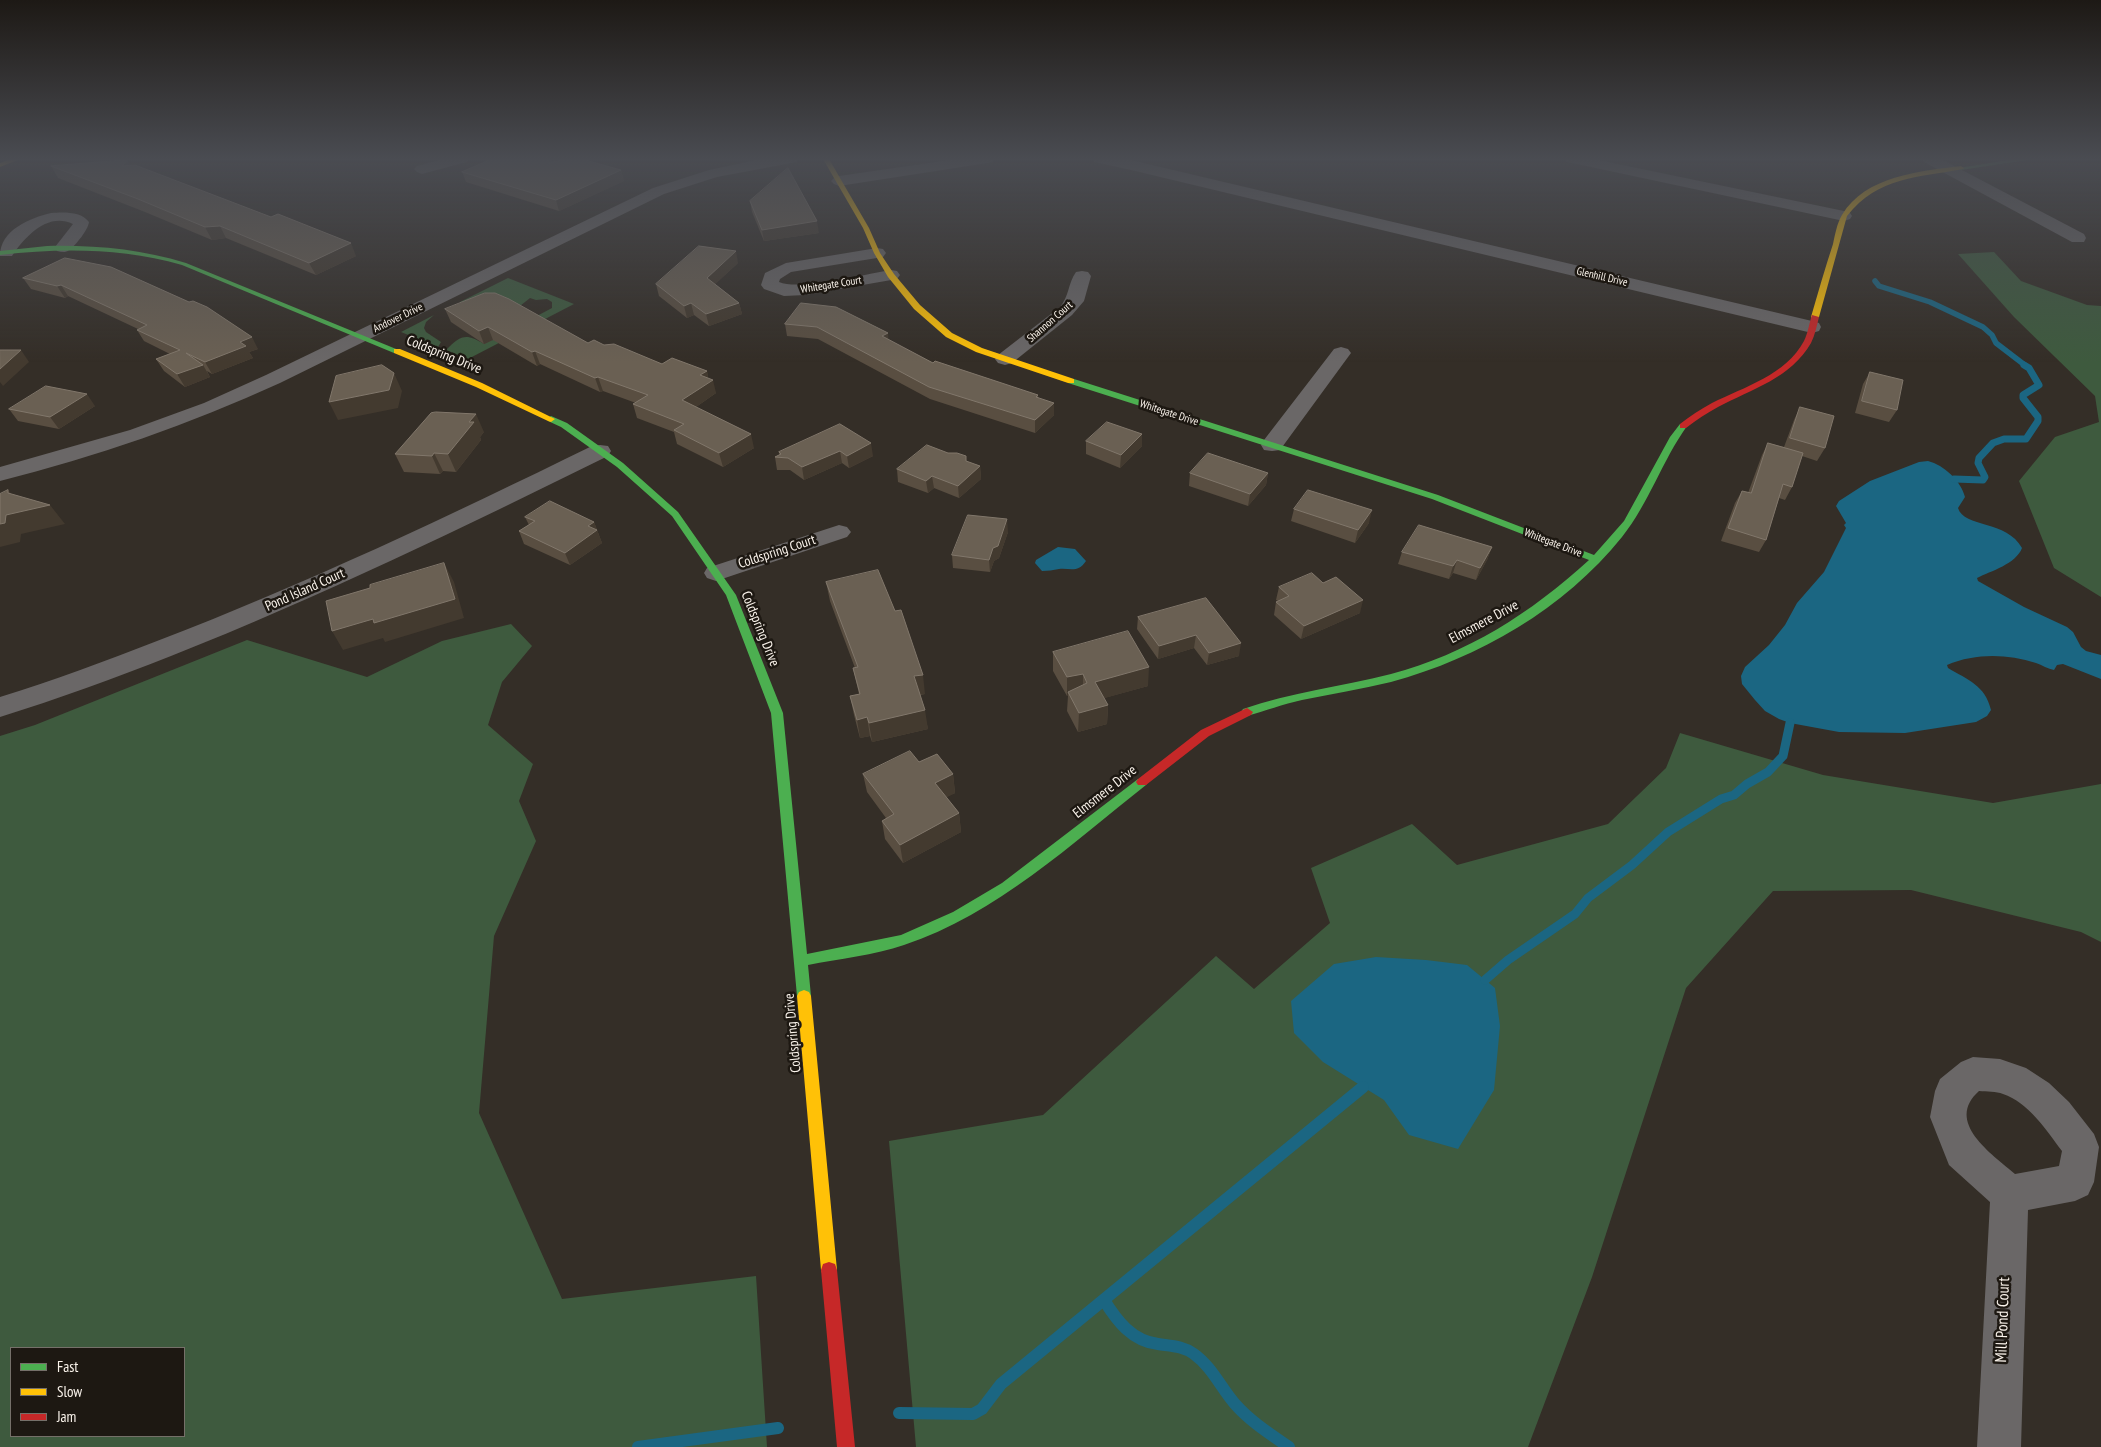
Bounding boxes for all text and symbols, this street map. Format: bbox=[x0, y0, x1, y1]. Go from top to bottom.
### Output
street label: Glenhill Drive bbox=[1575, 265, 1629, 289]
street label: Whitegate Court bbox=[800, 274, 862, 296]
street label: Shannon Court bbox=[1025, 299, 1075, 345]
street label: Andover Drive bbox=[371, 300, 425, 336]
street label: Coldspring Drive bbox=[404, 332, 484, 378]
street label: Whitegate Drive bbox=[1138, 397, 1200, 429]
street label: Whitegate Drive bbox=[1522, 526, 1584, 560]
street label: Coldspring Court bbox=[736, 532, 818, 572]
street label: Pond Island Court bbox=[263, 565, 347, 615]
street label: Coldspring Drive bbox=[737, 589, 783, 669]
street label: Elmsmere Drive bbox=[1446, 597, 1522, 647]
street label: Elmsmere Drive bbox=[1070, 762, 1140, 822]
street label: Coldspring Drive bbox=[781, 993, 805, 1073]
street label: Mill Pond Court bbox=[1992, 1277, 2014, 1363]
legend bbox=[10, 1347, 185, 1437]
text: Fast bbox=[57, 1357, 78, 1376]
text: Slow bbox=[57, 1382, 82, 1401]
text: Jam bbox=[57, 1407, 76, 1426]

